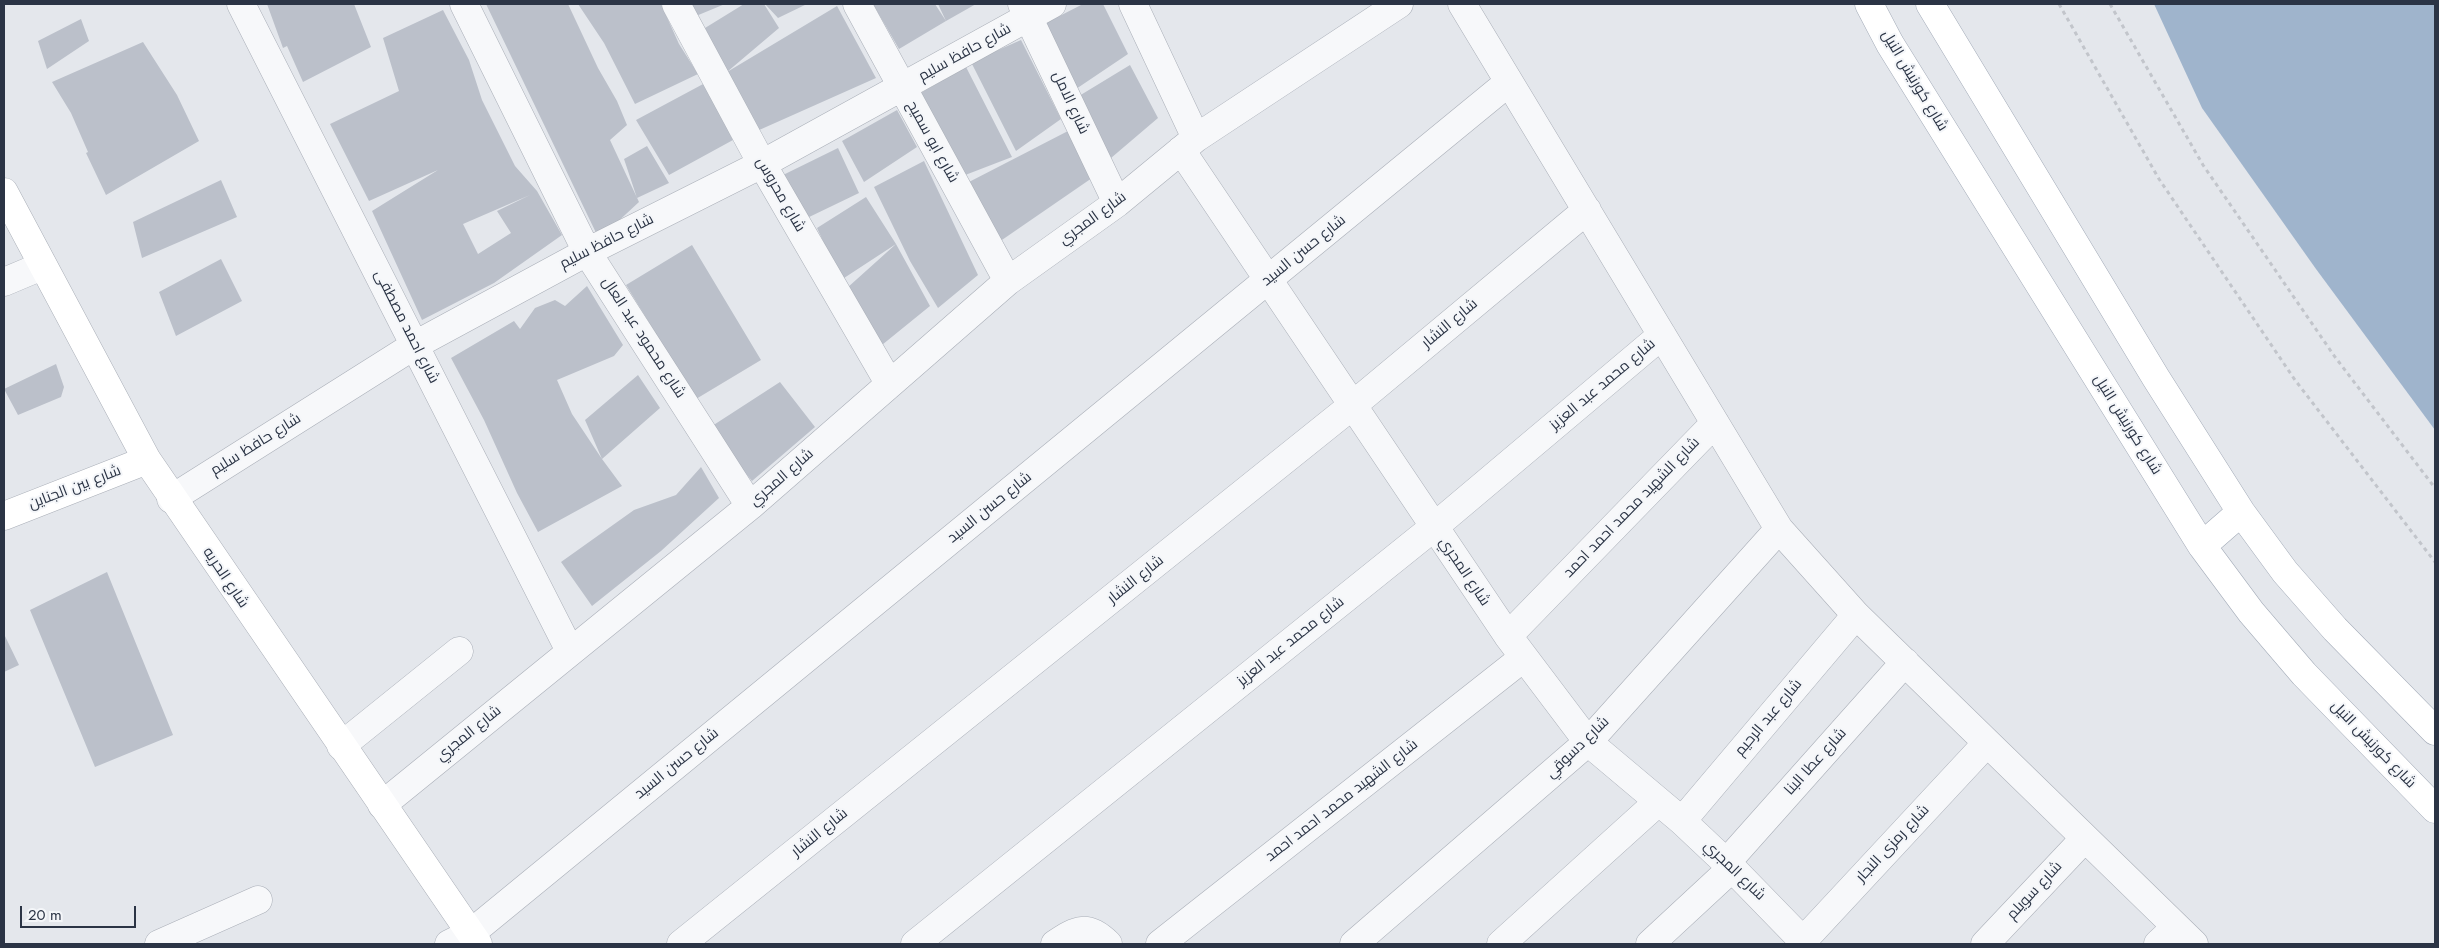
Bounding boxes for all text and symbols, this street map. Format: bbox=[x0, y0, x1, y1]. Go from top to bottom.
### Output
street label: شارع حافظ سليم bbox=[916, 20, 1014, 86]
street label: شارع كورنيش النيل bbox=[1877, 27, 1951, 135]
street label: شارع الامل bbox=[1048, 69, 1092, 137]
street label: شارع ابو سميح bbox=[902, 98, 962, 186]
street label: شارع محروس bbox=[751, 155, 809, 235]
street label: شارع المجري bbox=[1056, 189, 1130, 249]
street label: شارع حافظ سليم bbox=[557, 211, 657, 273]
street label: شارع حسن السيد bbox=[1258, 212, 1350, 290]
street label: شارع احمد مصطفى bbox=[370, 267, 442, 387]
street label: شارع محمود عبد العال bbox=[597, 274, 689, 402]
street label: شارع النشار bbox=[1418, 295, 1482, 353]
street label: شارع محمد عبد العزيز bbox=[1546, 335, 1660, 435]
street label: شارع كورنيش النيل bbox=[2089, 372, 2165, 478]
street label: شارع حافظ سليم bbox=[207, 410, 305, 480]
street label: شارع الشهيد محمد احمد احمد bbox=[1560, 434, 1704, 582]
street label: شارع المجري bbox=[746, 445, 818, 511]
street label: شارع بين الجناين bbox=[26, 462, 124, 514]
street label: شارع حسن السيد bbox=[944, 469, 1036, 547]
street label: شارع المجري bbox=[1434, 534, 1494, 610]
street label: شارع الحريه bbox=[198, 544, 252, 612]
street label: شارع النشار bbox=[1104, 552, 1168, 608]
street label: شارع محمد عبد العزيز bbox=[1234, 593, 1348, 691]
street label: شارع عبد الرحيم bbox=[1732, 676, 1806, 760]
street label: شارع كورنيش النيل bbox=[2327, 698, 2419, 792]
street label: شارع المجري bbox=[433, 702, 505, 766]
street label: شارع دسوقي bbox=[1543, 713, 1613, 783]
street label: شارع حسن السيد bbox=[631, 725, 723, 803]
street label: شارع عطا البنا bbox=[1781, 725, 1851, 799]
street label: شارع الشهيد محمد احمد احمد bbox=[1262, 736, 1422, 866]
street label: شارع رمزى النجار bbox=[1852, 801, 1934, 887]
street label: شارع النشار bbox=[788, 805, 852, 861]
street label: شارع المجري bbox=[1699, 837, 1769, 905]
street label: شارع سويلم bbox=[2003, 858, 2067, 924]
scale bar bbox=[22, 896, 139, 928]
text: 20 m bbox=[28, 904, 62, 926]

